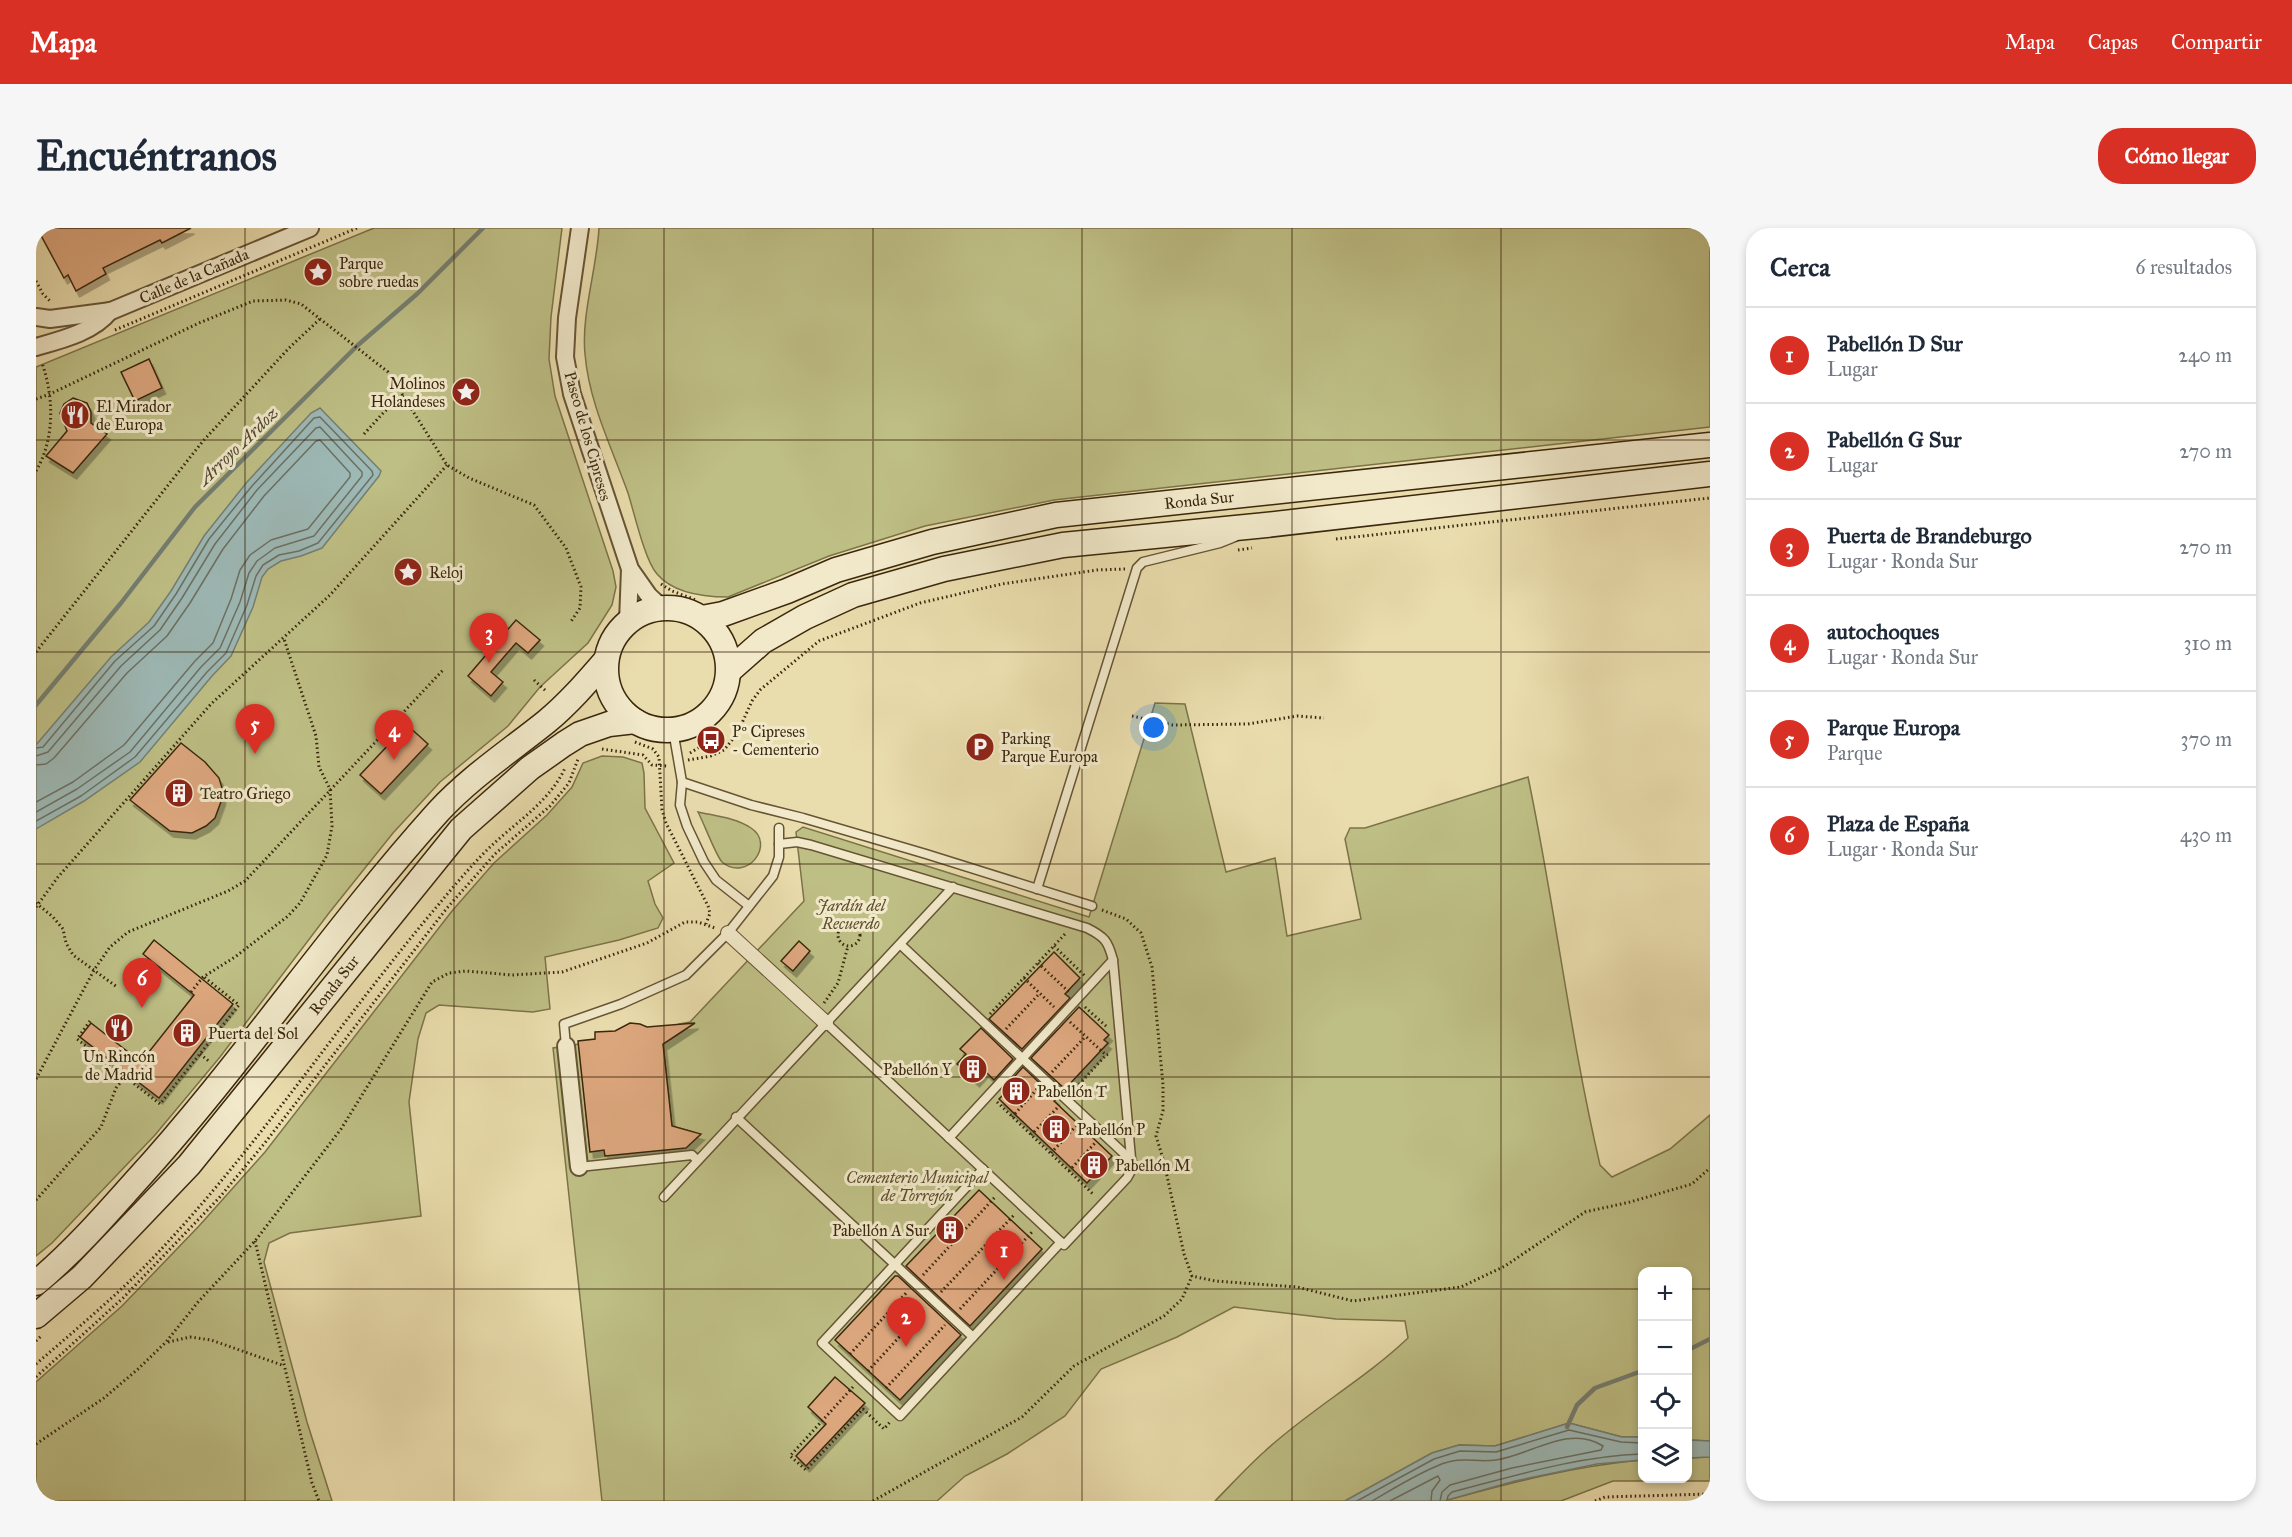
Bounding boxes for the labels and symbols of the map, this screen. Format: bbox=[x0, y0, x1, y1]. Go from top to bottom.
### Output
street label: Calle de la Cañada bbox=[136, 244, 252, 308]
place label: Parque sobre ruedas bbox=[339, 254, 419, 291]
place icon: Parque sobre ruedas bbox=[302, 256, 334, 288]
street label: Paseo de los Cipreses bbox=[560, 369, 616, 503]
place label: Molinos Holandeses bbox=[370, 374, 445, 411]
place icon: Molinos Holandeses bbox=[450, 376, 482, 408]
place label: El Mirador de Europa bbox=[96, 397, 171, 434]
restaurant icon: El Mirador de Europa bbox=[59, 399, 91, 431]
water label: Arroyo Ardoz bbox=[192, 402, 283, 491]
street label: Ronda Sur bbox=[1163, 487, 1235, 513]
place icon: Reloj bbox=[392, 556, 424, 588]
place label: Reloj bbox=[429, 563, 463, 582]
pin: 3 bbox=[470, 614, 508, 663]
pin: 5 bbox=[236, 704, 274, 754]
pin: 4 bbox=[374, 710, 414, 760]
your location bbox=[1139, 713, 1168, 742]
place label: Pº Cipreses - Cementerio bbox=[732, 722, 819, 759]
bus stop icon: Pº Cipreses - Cementerio bbox=[695, 724, 727, 756]
place label: Parking Parque Europa bbox=[1001, 729, 1098, 767]
parking icon: Parking Parque Europa bbox=[964, 731, 996, 763]
building icon: Teatro Griego bbox=[163, 777, 195, 809]
place label: Teatro Griego bbox=[200, 784, 291, 804]
park label: Jardín del Recuerdo bbox=[816, 896, 887, 933]
street label: Ronda Sur bbox=[305, 952, 363, 1018]
pin: 6 bbox=[122, 958, 162, 1008]
restaurant icon: Un Rincón de Madrid bbox=[103, 1012, 135, 1044]
building icon: Puerta del Sol bbox=[171, 1017, 203, 1049]
place label: Puerta del Sol bbox=[208, 1024, 299, 1043]
place label: Un Rincón de Madrid bbox=[83, 1047, 155, 1084]
building icon: Pabellón Y bbox=[957, 1053, 989, 1085]
place label: Pabellón Y bbox=[883, 1060, 953, 1079]
building icon: Pabellón T bbox=[1000, 1075, 1032, 1107]
place label: Pabellón T bbox=[1037, 1082, 1107, 1101]
building icon: Pabellón P bbox=[1040, 1113, 1072, 1145]
place label: Pabellón P bbox=[1077, 1120, 1145, 1139]
building icon: Pabellón M bbox=[1078, 1149, 1110, 1181]
place label: Pabellón M bbox=[1115, 1156, 1190, 1175]
park label: Cementerio Municipal de Torrejón bbox=[846, 1168, 990, 1206]
building icon: Pabellón A Sur bbox=[934, 1214, 966, 1246]
place label: Pabellón A Sur bbox=[832, 1221, 929, 1240]
pin: 1 bbox=[984, 1230, 1024, 1280]
pin: 2 bbox=[886, 1298, 926, 1347]

